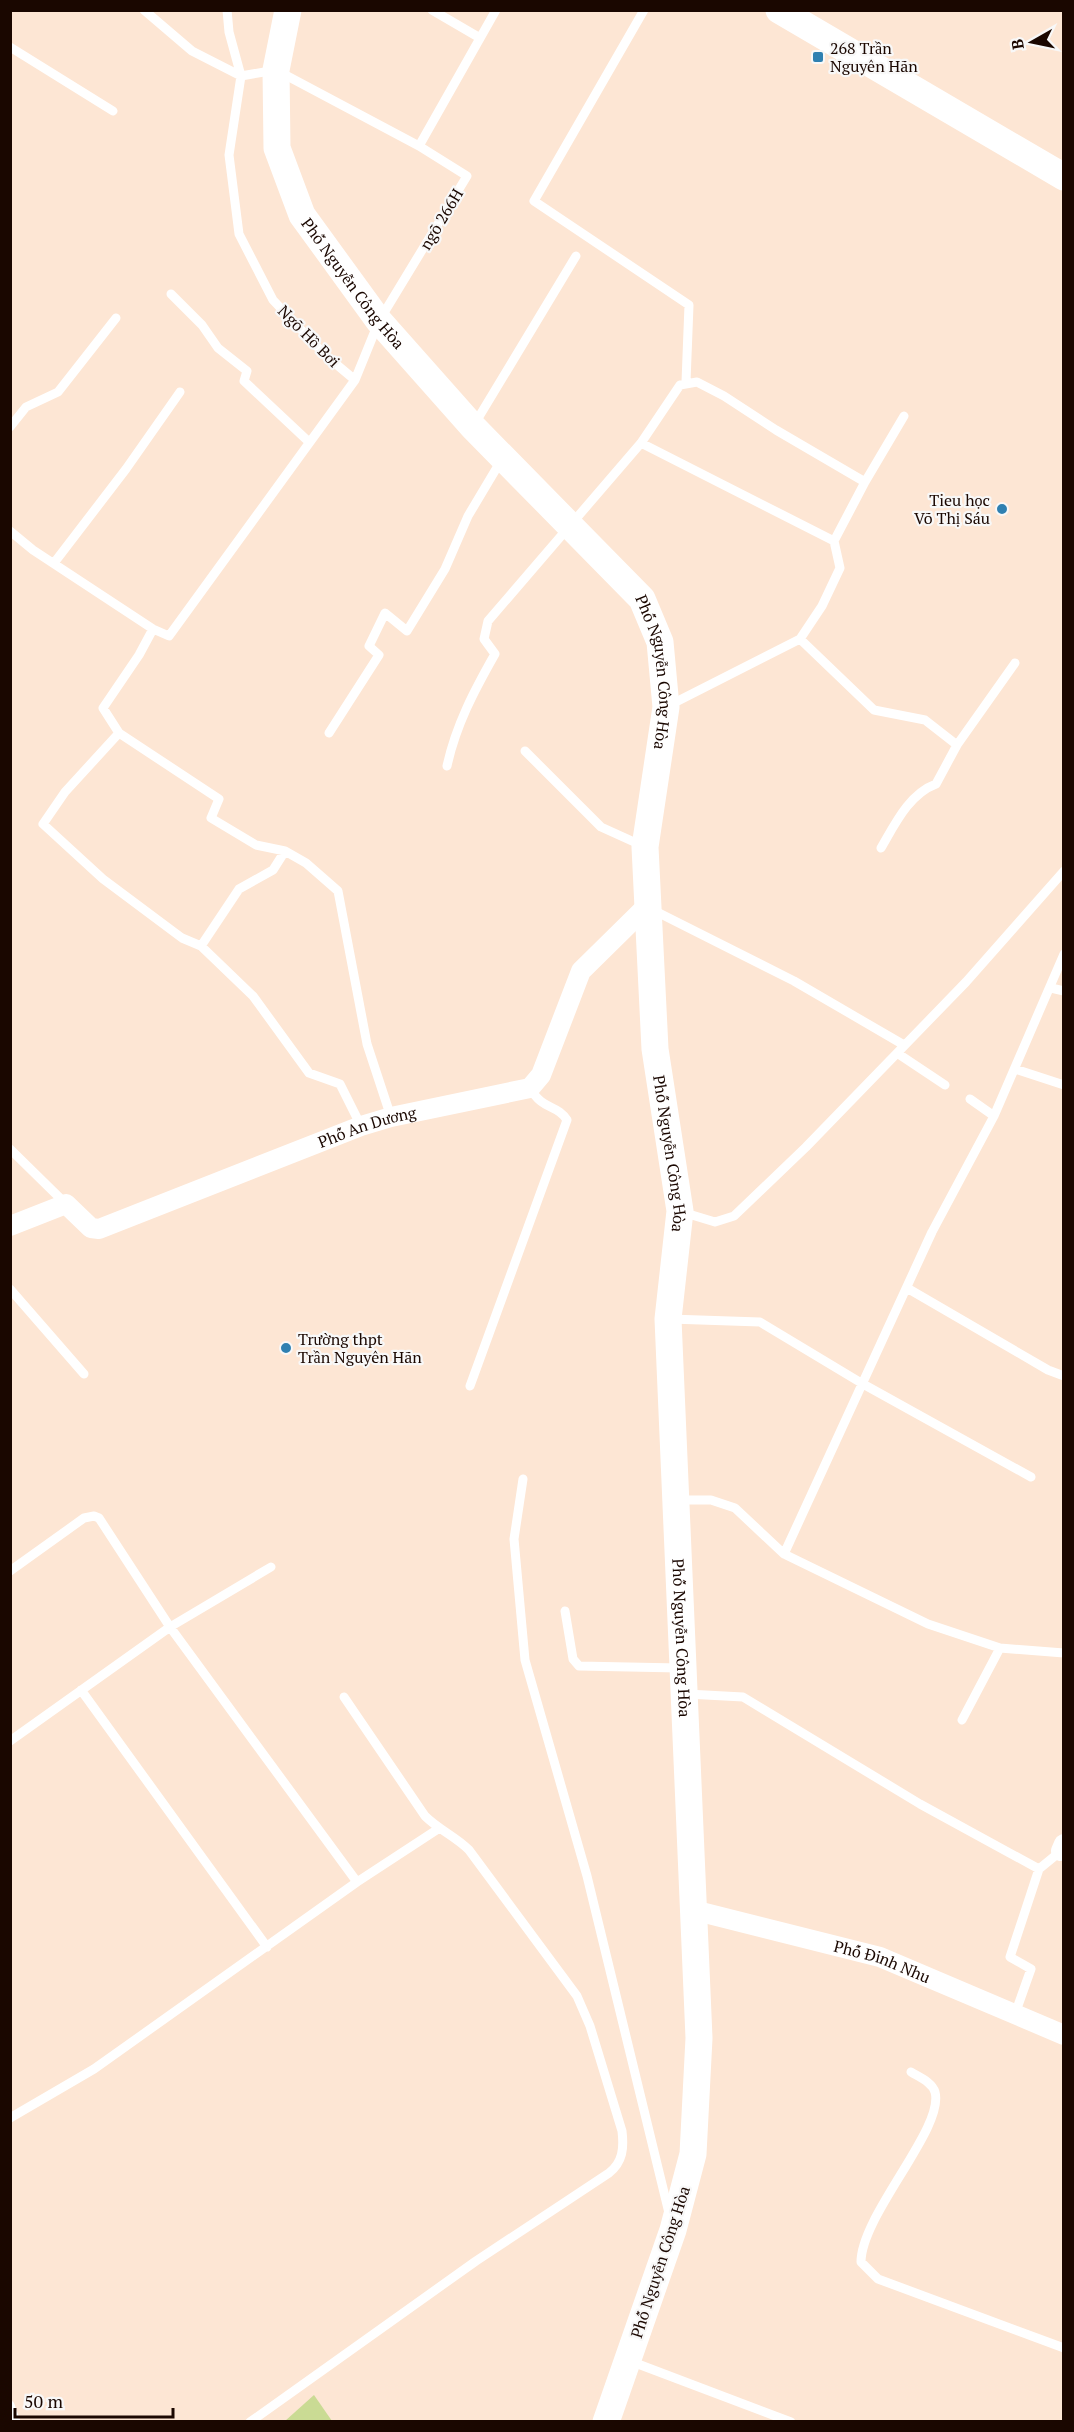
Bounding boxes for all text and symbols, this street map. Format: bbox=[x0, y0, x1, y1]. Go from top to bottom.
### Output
north arrow bbox=[1002, 12, 1062, 72]
place label: 268 Trần Nguyên Hãn bbox=[830, 37, 918, 77]
text: B bbox=[1006, 37, 1029, 51]
marker: 268 Trần Nguyên Hãn bbox=[811, 50, 825, 64]
street label: ngõ 266H bbox=[414, 184, 468, 254]
street label: Phố Nguyễn Công Hòa bbox=[297, 213, 410, 354]
street label: Ngõ Hồ Bơi bbox=[273, 300, 345, 372]
place label: Tieu học Võ Thị Sáu bbox=[914, 489, 990, 529]
marker: Tieu học Võ Thị Sáu bbox=[995, 502, 1009, 516]
street label: Phố Nguyễn Công Hòa bbox=[630, 591, 677, 751]
street label: Phố Nguyễn Công Hòa bbox=[648, 1073, 692, 1233]
street label: Phố An Dương bbox=[315, 1101, 419, 1153]
place label: Trường thpt Trần Nguyên Hãn bbox=[298, 1328, 422, 1368]
marker: Trường thpt Trần Nguyên Hãn bbox=[279, 1341, 293, 1355]
street label: Phố Nguyễn Công Hòa bbox=[667, 1558, 696, 1718]
street label: Phố Đinh Nhu bbox=[831, 1935, 934, 1988]
street label: Phố Nguyễn Công Hòa bbox=[625, 2183, 695, 2341]
scale bar bbox=[15, 2381, 172, 2419]
text: 50 m bbox=[24, 2389, 64, 2413]

